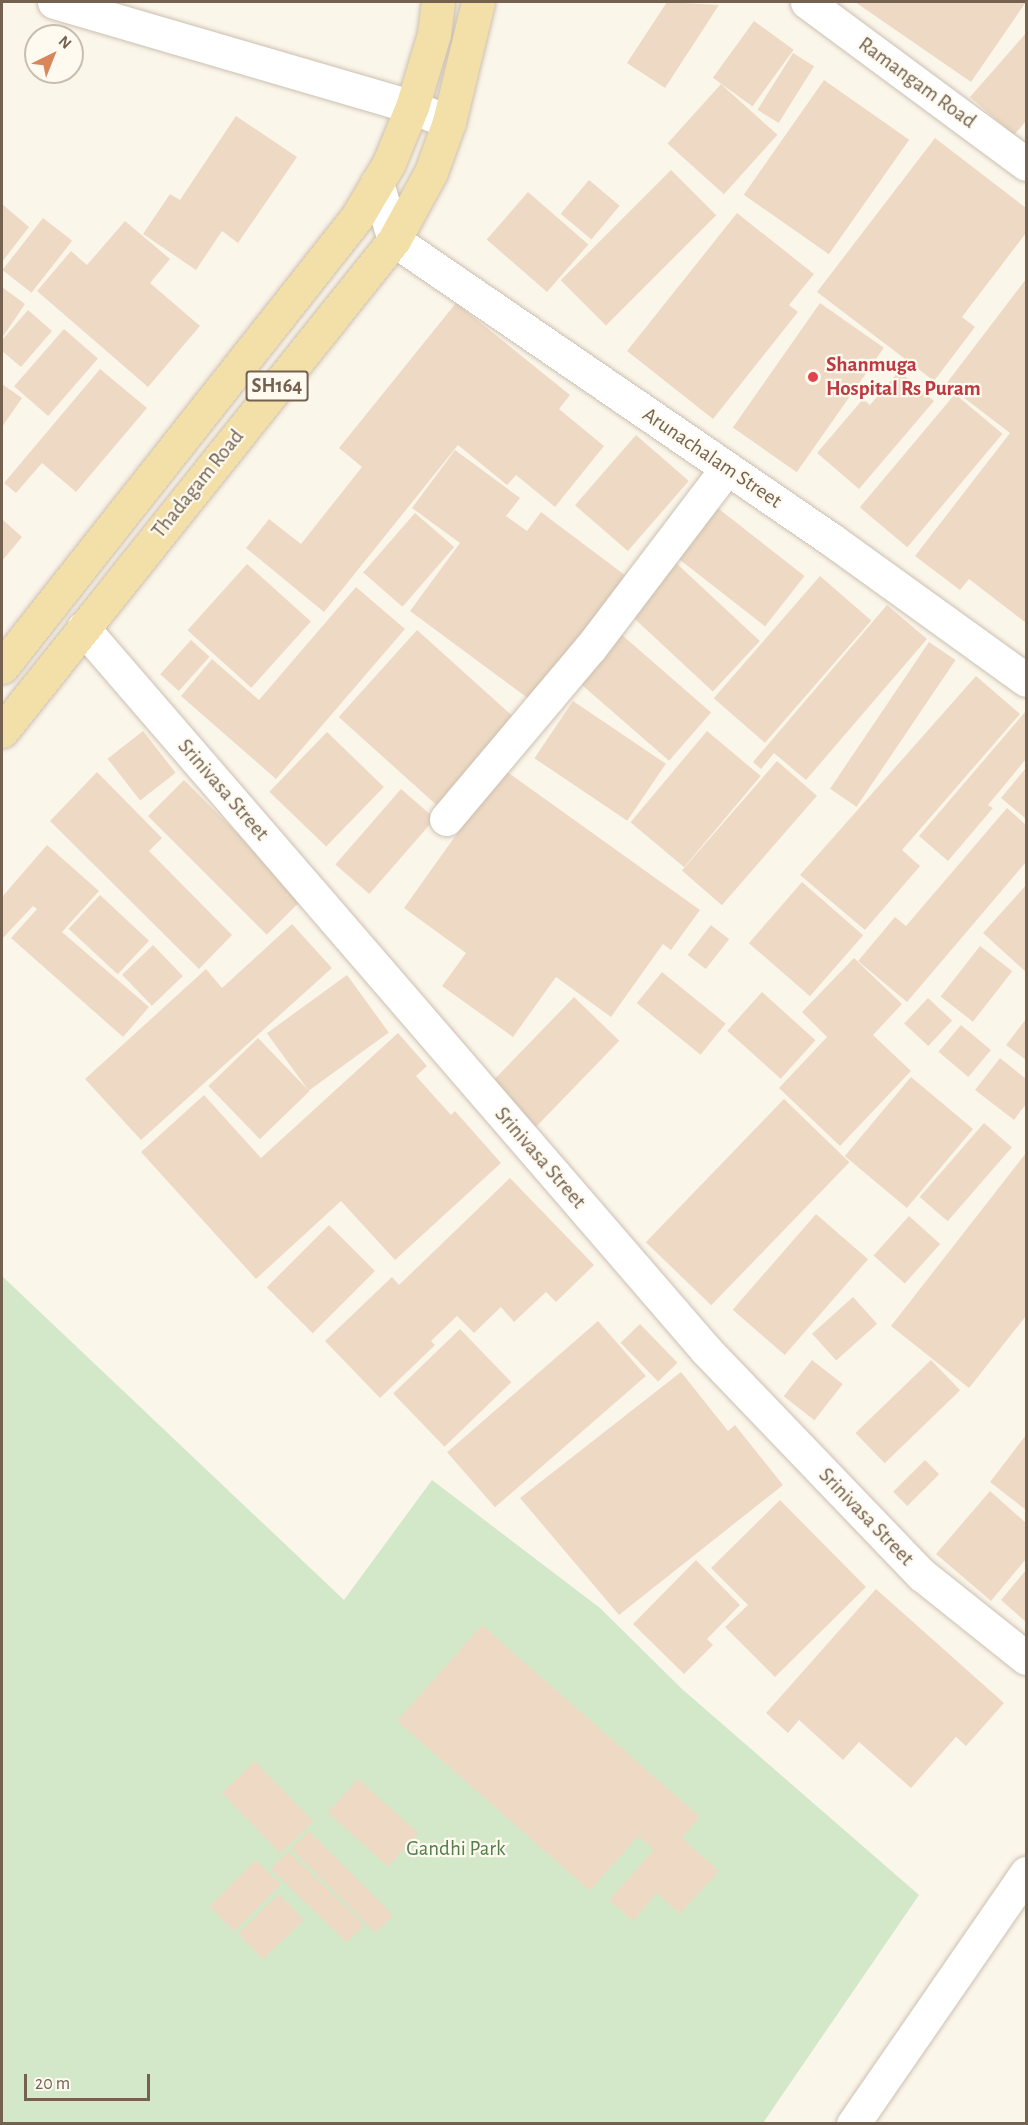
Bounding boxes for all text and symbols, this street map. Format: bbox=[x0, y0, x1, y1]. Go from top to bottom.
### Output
north arrow bbox=[24, 24, 84, 84]
street label: Ramangam Road bbox=[853, 32, 981, 134]
text: N bbox=[55, 33, 74, 52]
place label: Shanmuga Hospital Rs Puram bbox=[826, 352, 981, 402]
marker: Shanmuga Hospital Rs Puram bbox=[804, 368, 822, 386]
road number: SH164 bbox=[246, 369, 308, 403]
street label: Arunachalam Street bbox=[637, 402, 787, 514]
street label: Thadagam Road bbox=[146, 424, 250, 544]
street label: Srinivasa Street bbox=[172, 734, 274, 846]
street label: Srinivasa Street bbox=[489, 1102, 591, 1214]
street label: Srinivasa Street bbox=[813, 1463, 919, 1571]
park label: Gandhi Park bbox=[406, 1836, 506, 1862]
scale bar bbox=[27, 2062, 153, 2100]
text: 20 m bbox=[35, 2075, 70, 2093]

